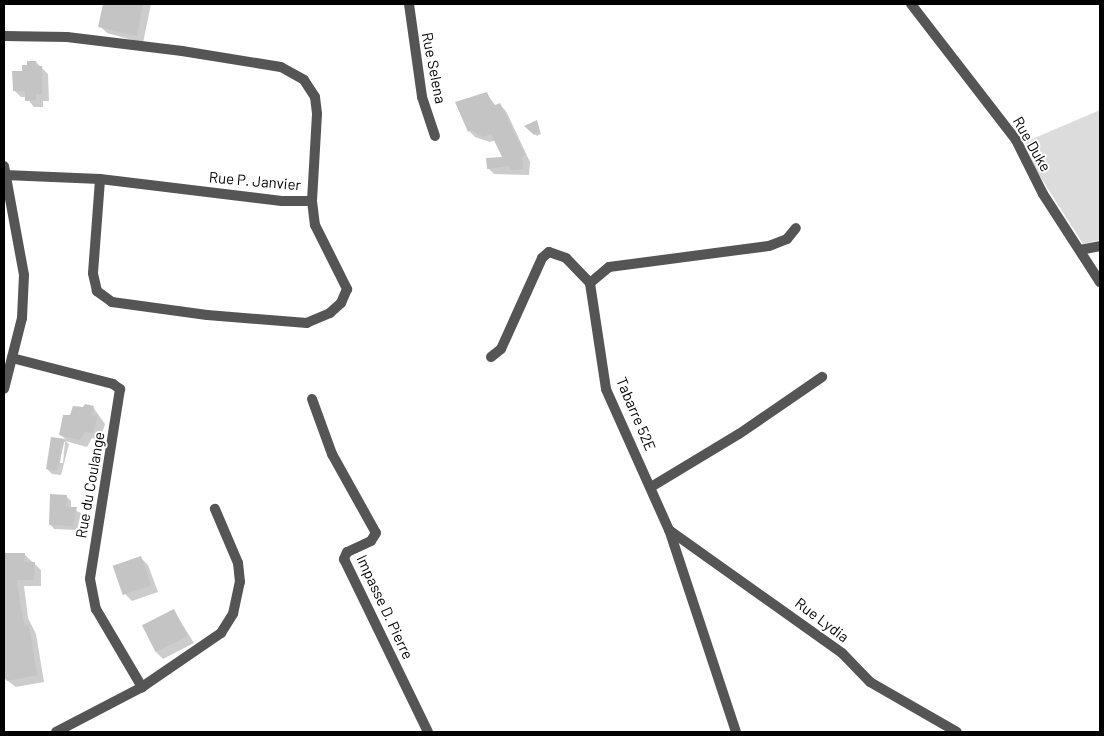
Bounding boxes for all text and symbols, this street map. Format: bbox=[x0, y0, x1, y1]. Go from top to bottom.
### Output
street label: Rue Selena bbox=[418, 31, 450, 105]
street label: Rue Duke bbox=[1009, 113, 1055, 175]
street label: Rue P. Janvier bbox=[208, 168, 302, 194]
street label: Tabarre 52E bbox=[612, 374, 660, 454]
street label: Rue du Coulange bbox=[72, 430, 108, 540]
street label: Impasse D. Pierre bbox=[353, 552, 417, 662]
street label: Rue Lydia bbox=[791, 594, 853, 646]

